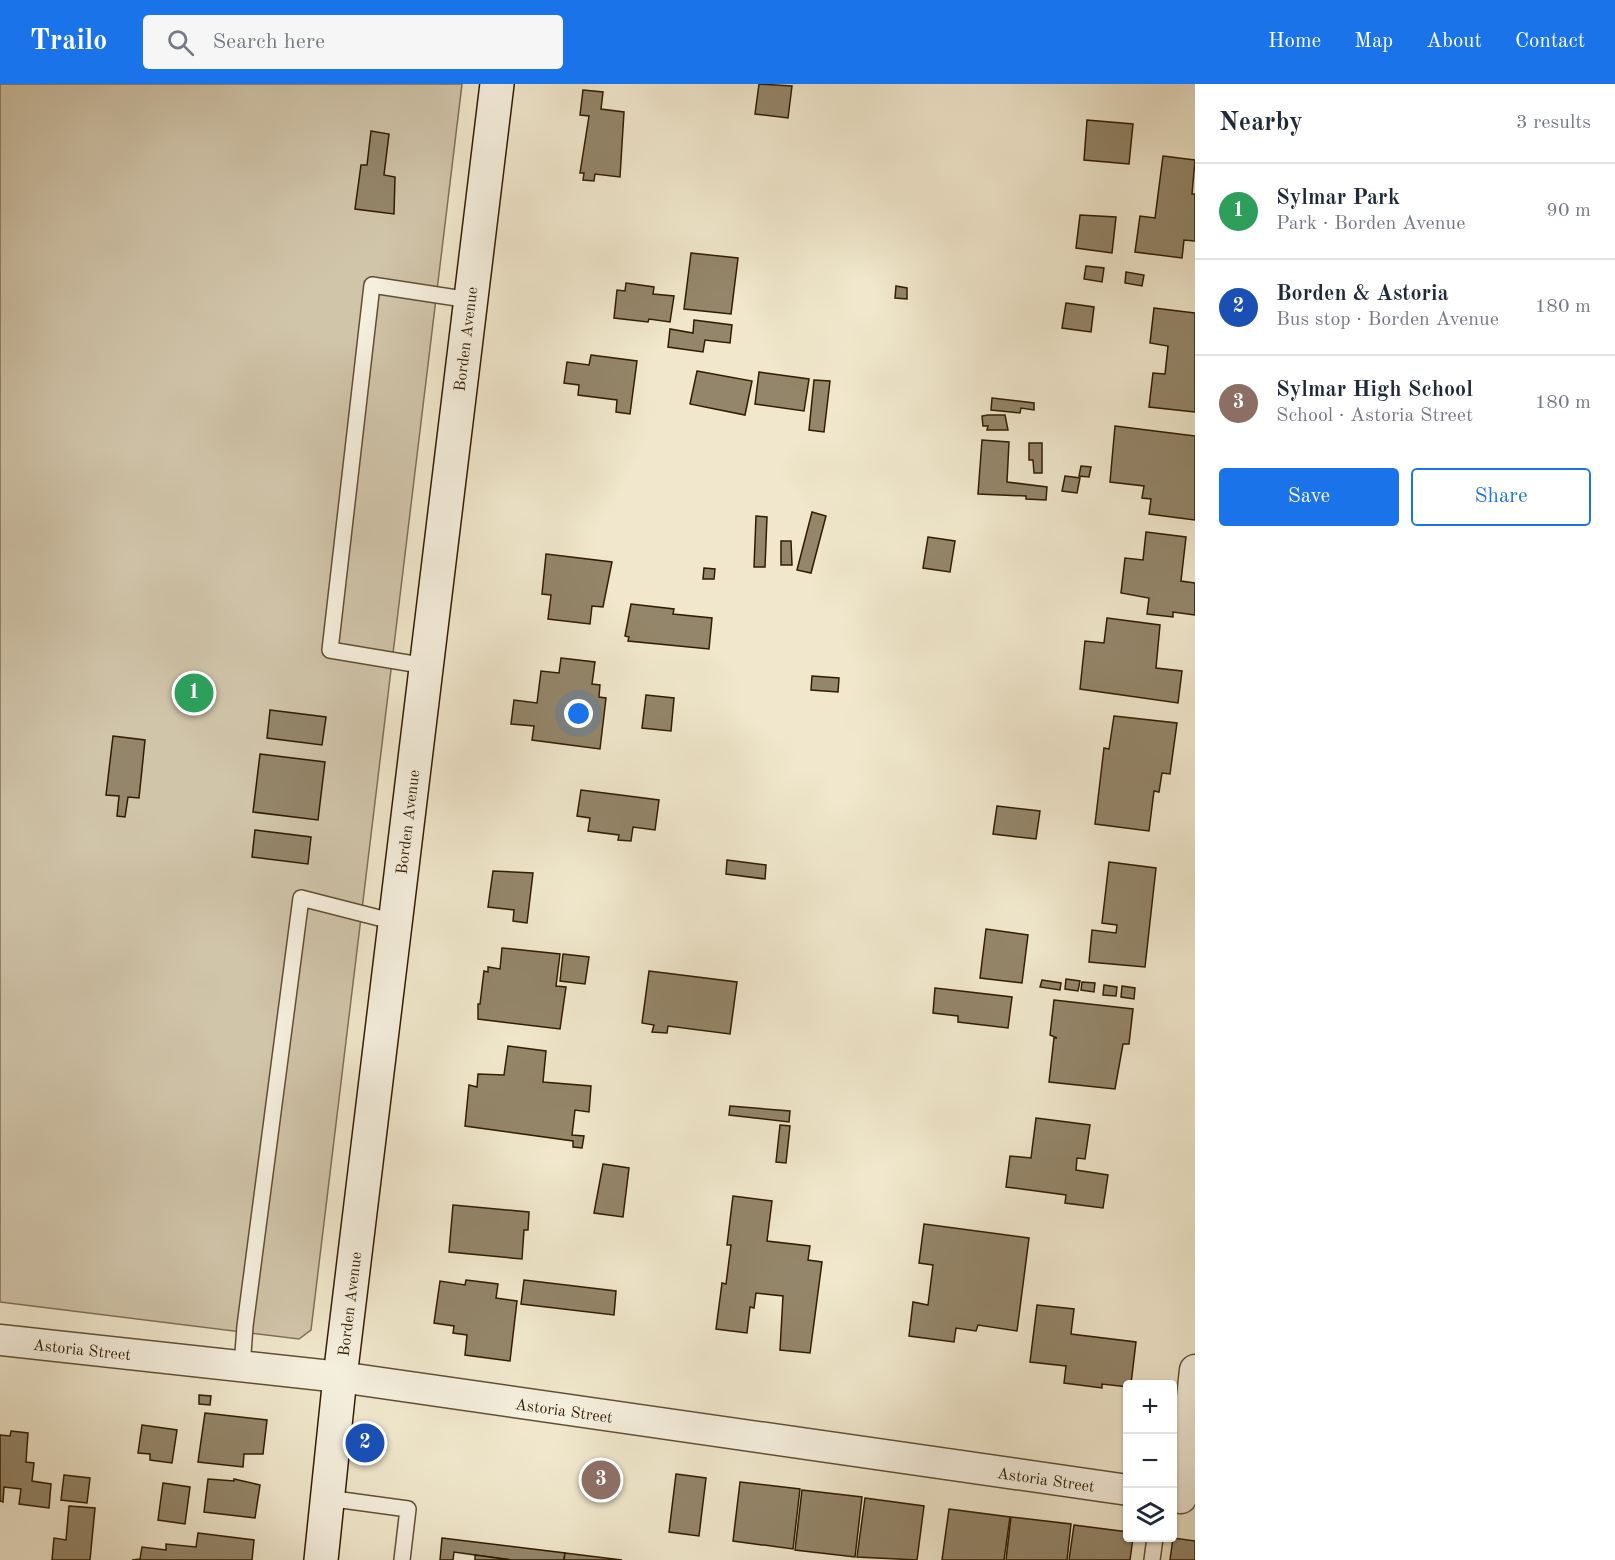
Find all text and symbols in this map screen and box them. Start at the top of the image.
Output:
search box [143,15,563,69]
icon: search [164,26,197,59]
text: Trailo [30,28,107,56]
text: Search here [212,31,325,53]
text: Home [1268,31,1321,52]
text: Map [1354,31,1393,52]
text: About [1426,31,1482,52]
text: Contact [1515,31,1585,52]
text: Nearby [1219,110,1303,136]
text: 3 results [1516,113,1591,133]
text: Sylmar Park [1276,187,1400,209]
text: 1 [1233,201,1244,221]
text: 90 m [1546,201,1591,221]
text: Park · Borden Avenue [1276,214,1465,234]
text: Borden & Astoria [1276,283,1449,305]
street label: Borden Avenue [453,286,481,392]
text: 2 [1233,297,1244,317]
text: 180 m [1535,297,1591,317]
text: Bus stop · Borden Avenue [1276,310,1499,330]
text: Sylmar High School [1276,379,1473,401]
text: 3 [1233,393,1244,413]
text: 180 m [1535,393,1591,413]
text: School · Astoria Street [1276,406,1473,426]
button: Save [1219,468,1399,526]
button: Share [1411,468,1591,526]
pin: 1 [174,670,214,716]
your location [564,699,593,728]
street label: Borden Avenue [395,769,423,875]
street label: Borden Avenue [337,1251,365,1357]
street label: Astoria Street [32,1338,132,1364]
map controls [1123,1380,1177,1542]
button: + [1123,1380,1177,1434]
street label: Astoria Street [514,1397,614,1427]
pin: 2 [346,1420,385,1466]
button: − [1123,1434,1177,1488]
pin: 3 [582,1458,620,1502]
street label: Astoria Street [996,1466,1096,1496]
button: layers [1123,1488,1177,1542]

